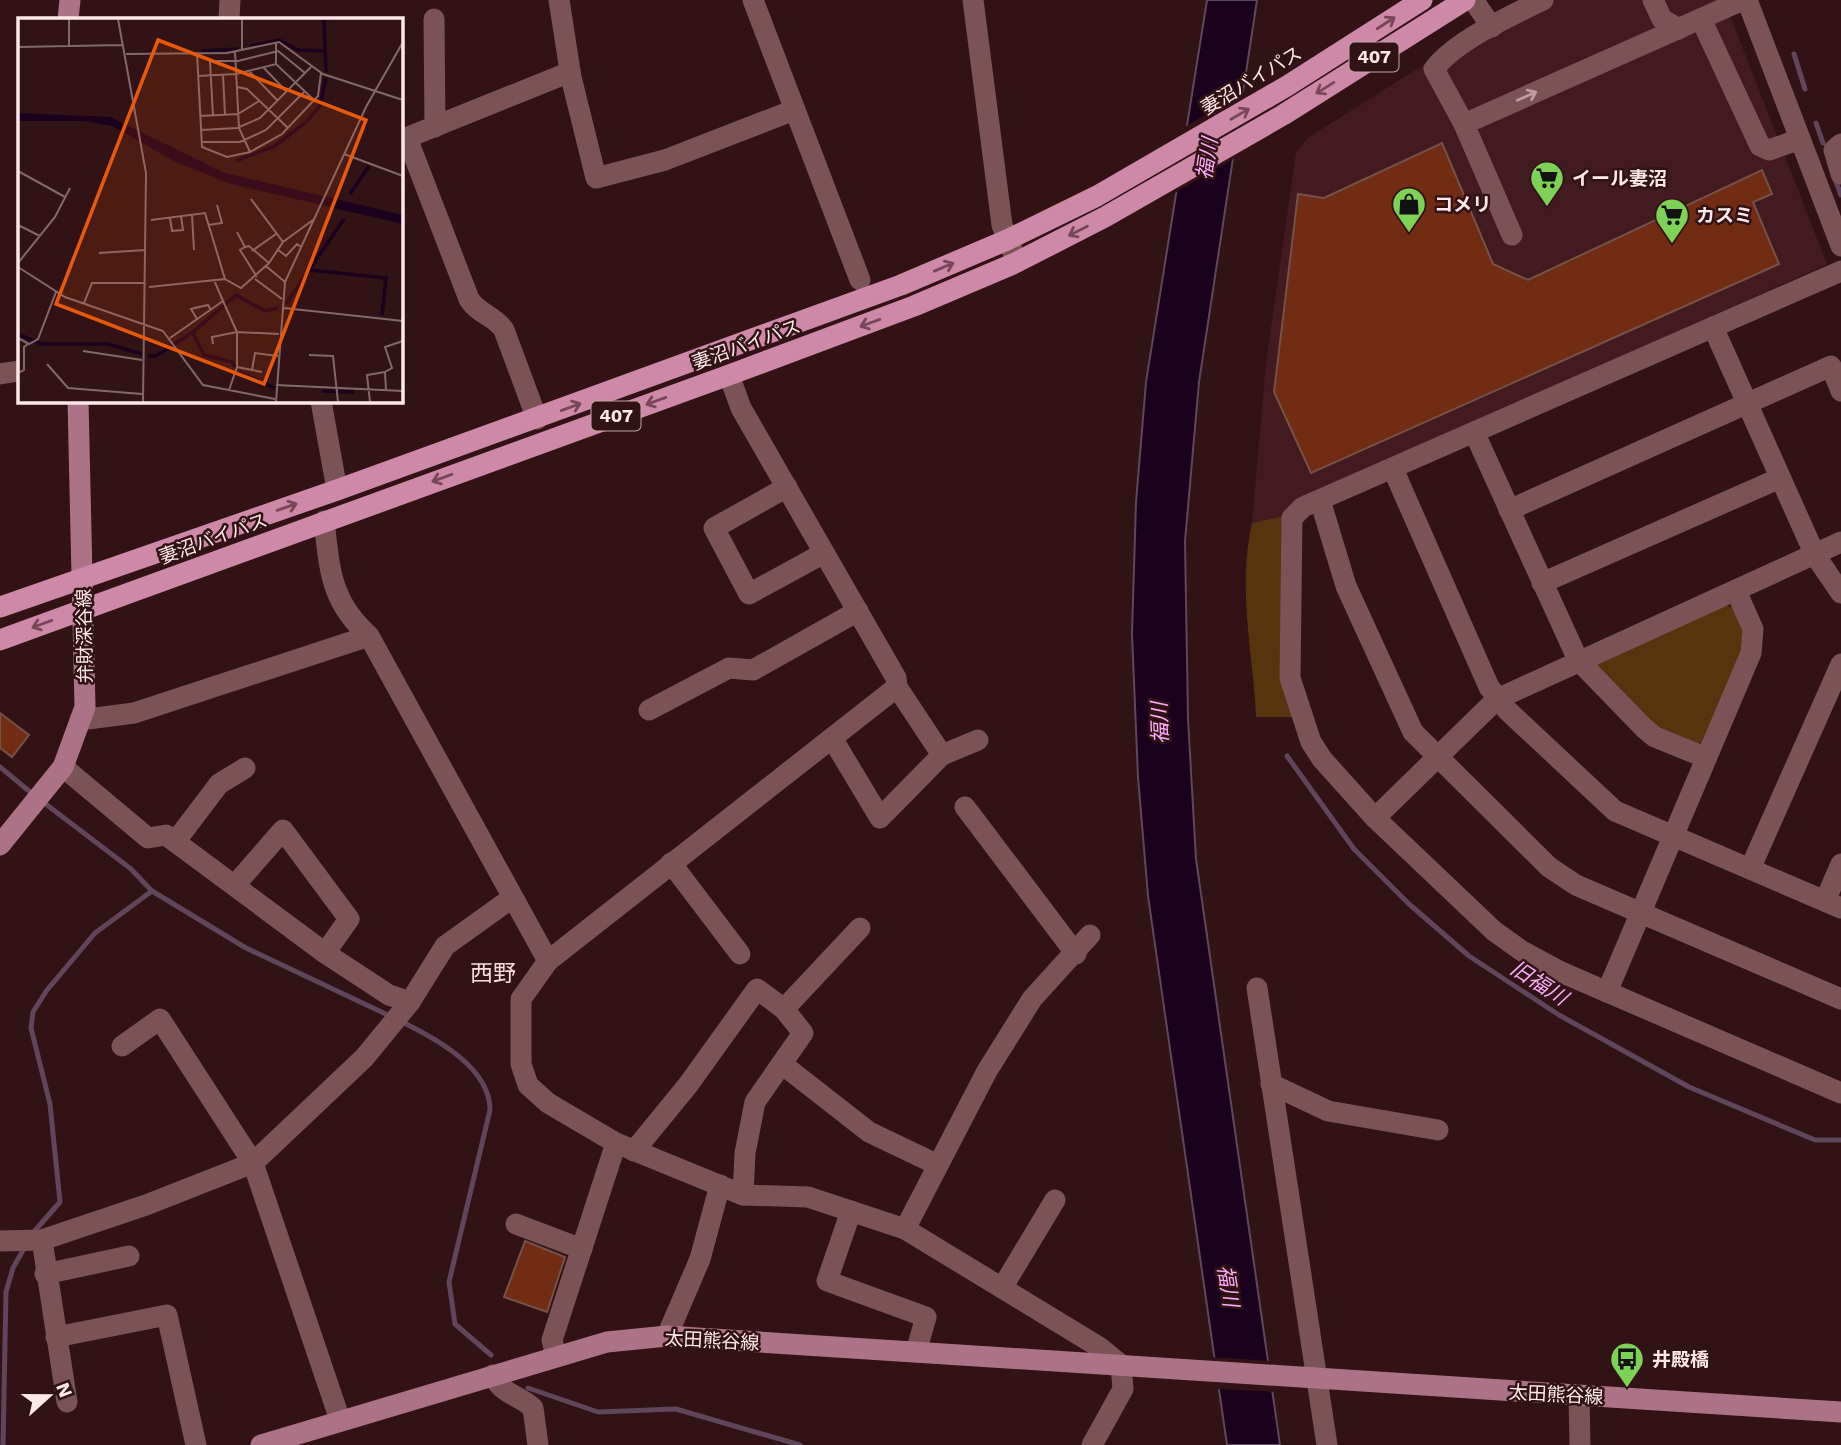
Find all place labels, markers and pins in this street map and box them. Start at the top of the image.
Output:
supermarket icon: イール妻沼 [1528,159,1566,208]
place label: イール妻沼 [1572,167,1667,190]
shop icon: コメリ [1390,185,1428,234]
place label: コメリ [1434,193,1491,216]
supermarket icon: カスミ [1653,196,1691,245]
place label: カスミ [1696,204,1753,227]
bus stop icon: 井殿橋 [1608,1340,1646,1389]
place label: 井殿橋 [1652,1348,1709,1371]

